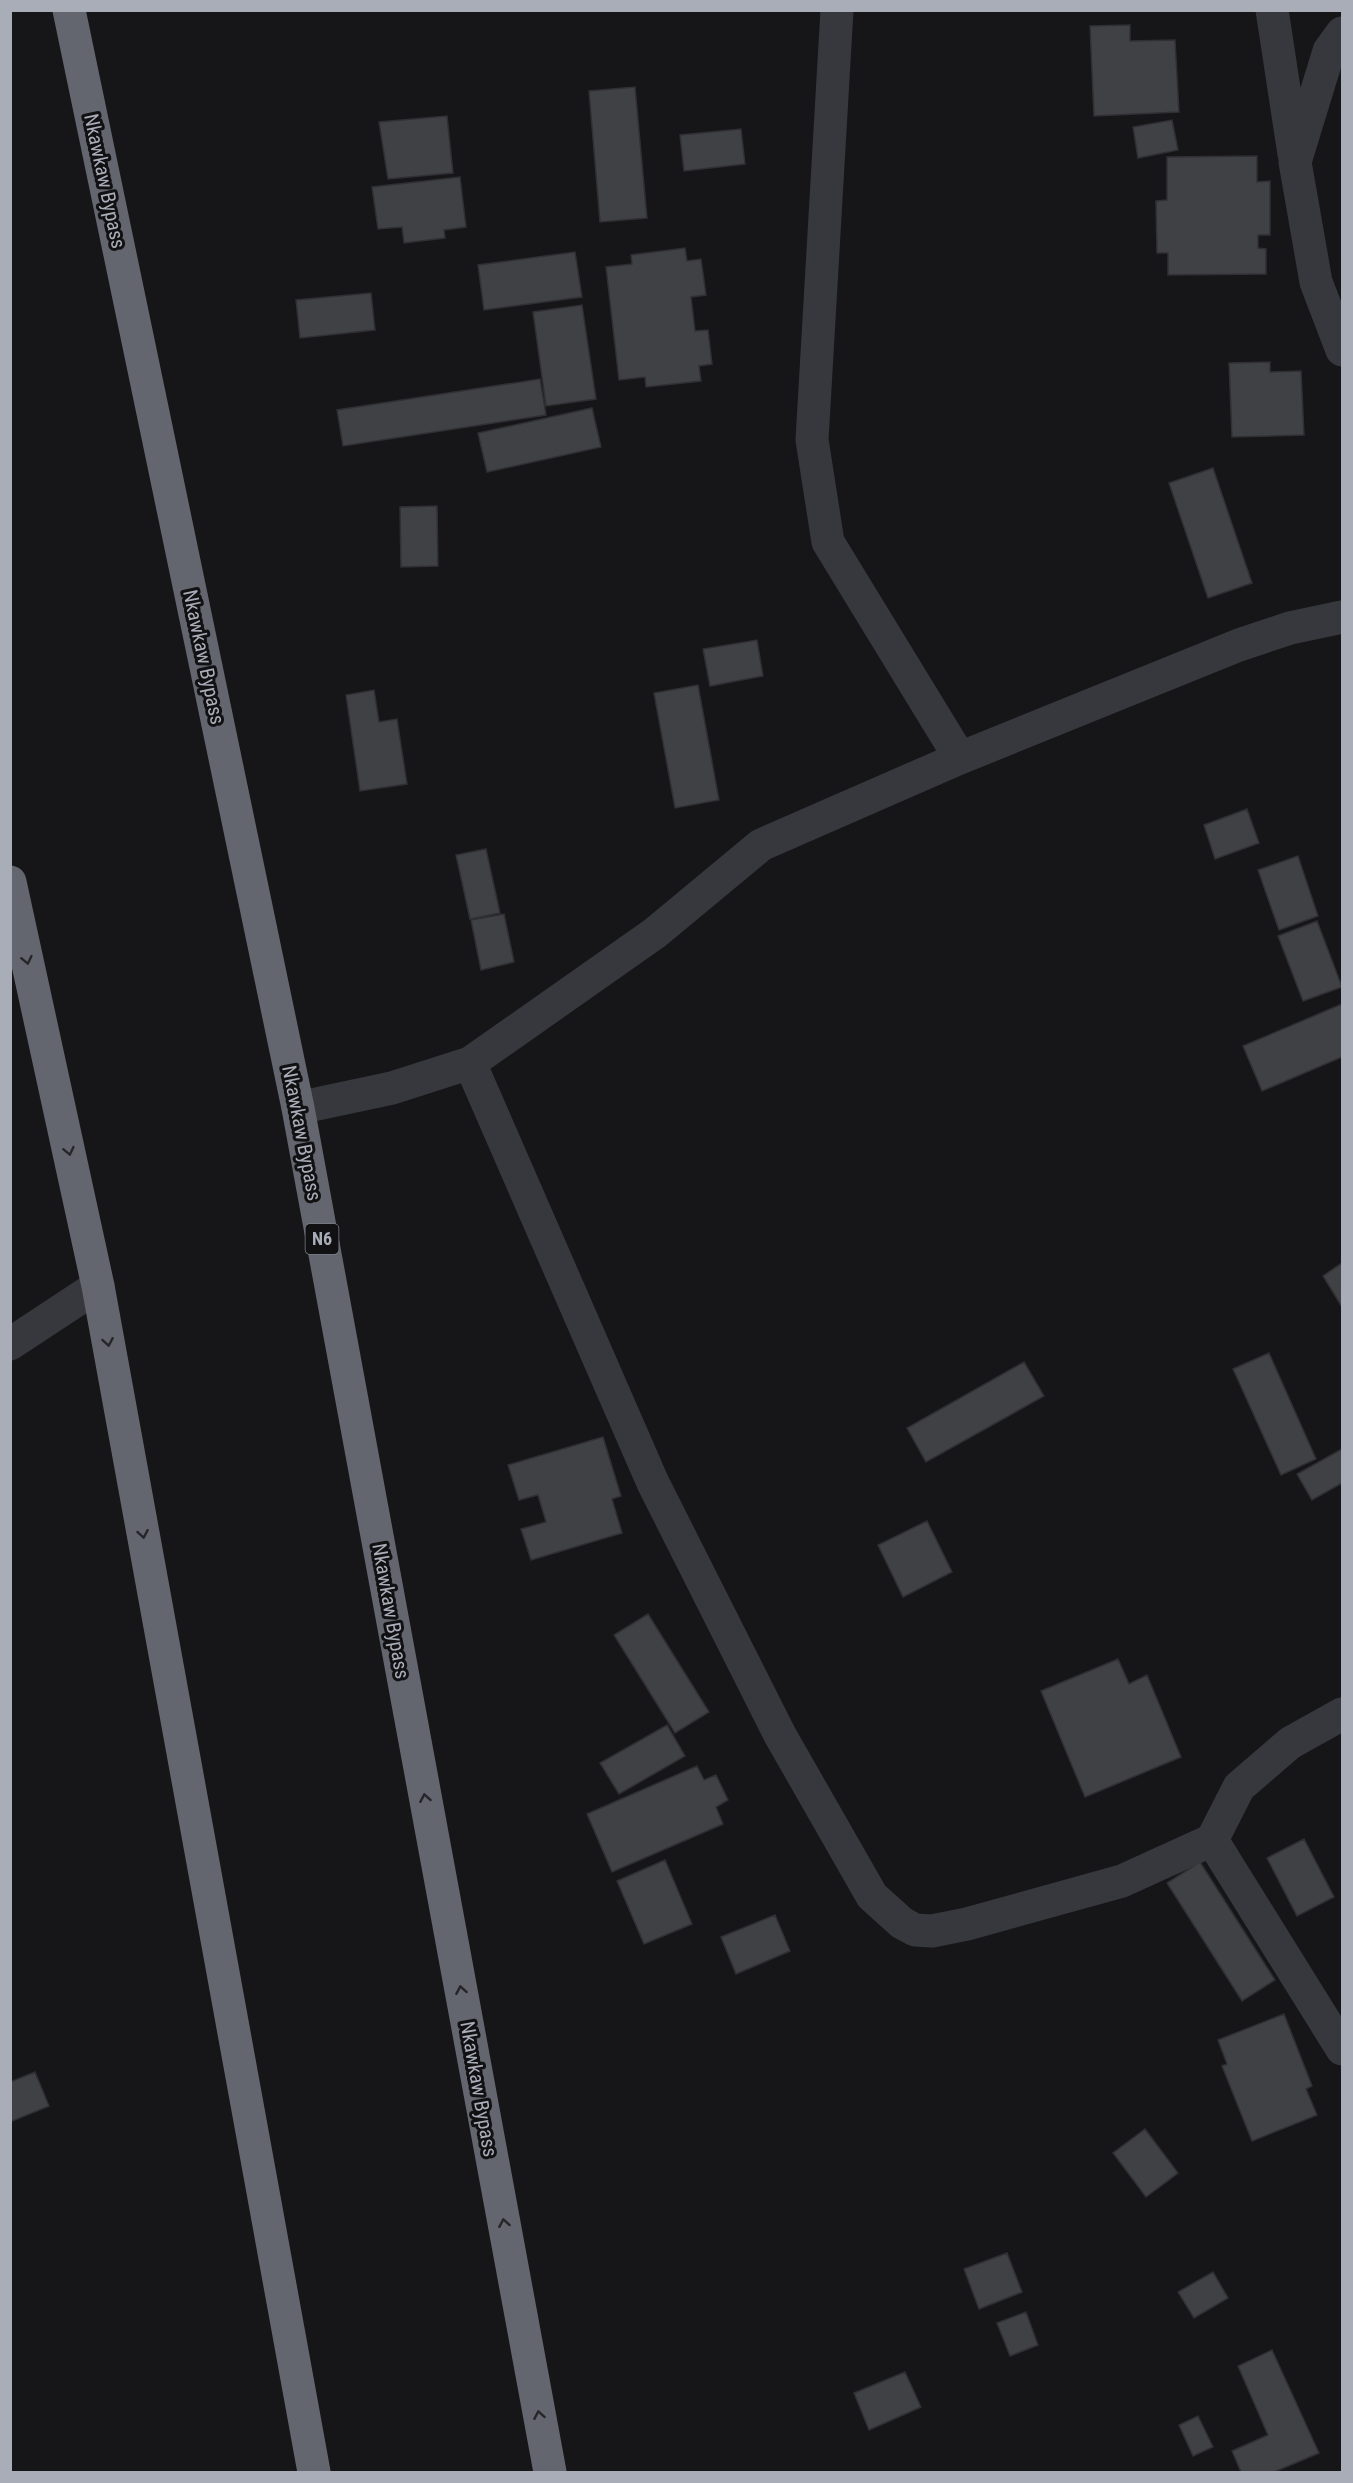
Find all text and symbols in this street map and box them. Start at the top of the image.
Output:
street label: Nkawkaw Bypass [79,111,131,251]
street label: Nkawkaw Bypass [178,587,230,727]
one-way arrow [20,955,33,965]
street label: Nkawkaw Bypass [277,1063,327,1203]
one-way arrow [62,1145,75,1155]
road number: N6 [306,1224,338,1254]
one-way arrow [101,1336,114,1346]
one-way arrow [136,1528,149,1538]
street label: Nkawkaw Bypass [367,1541,415,1681]
one-way arrow [419,1794,432,1804]
one-way arrow [455,1985,468,1995]
street label: Nkawkaw Bypass [455,2019,503,2159]
one-way arrow [498,2219,511,2229]
one-way arrow [533,2410,546,2420]

